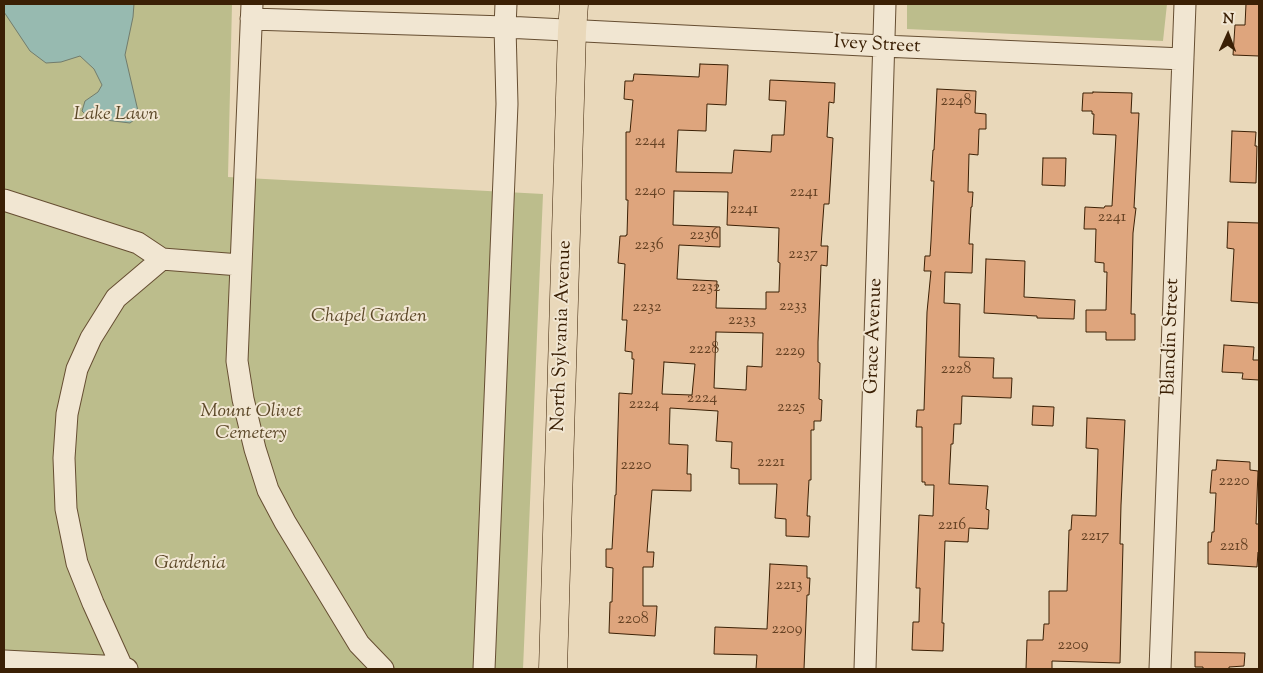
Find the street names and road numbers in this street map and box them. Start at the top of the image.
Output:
street label: Ivey Street [833,32,921,60]
street label: North Sylvania Avenue [548,240,578,432]
street label: Grace Avenue [862,278,888,394]
street label: Blandin Street [1159,278,1185,396]

